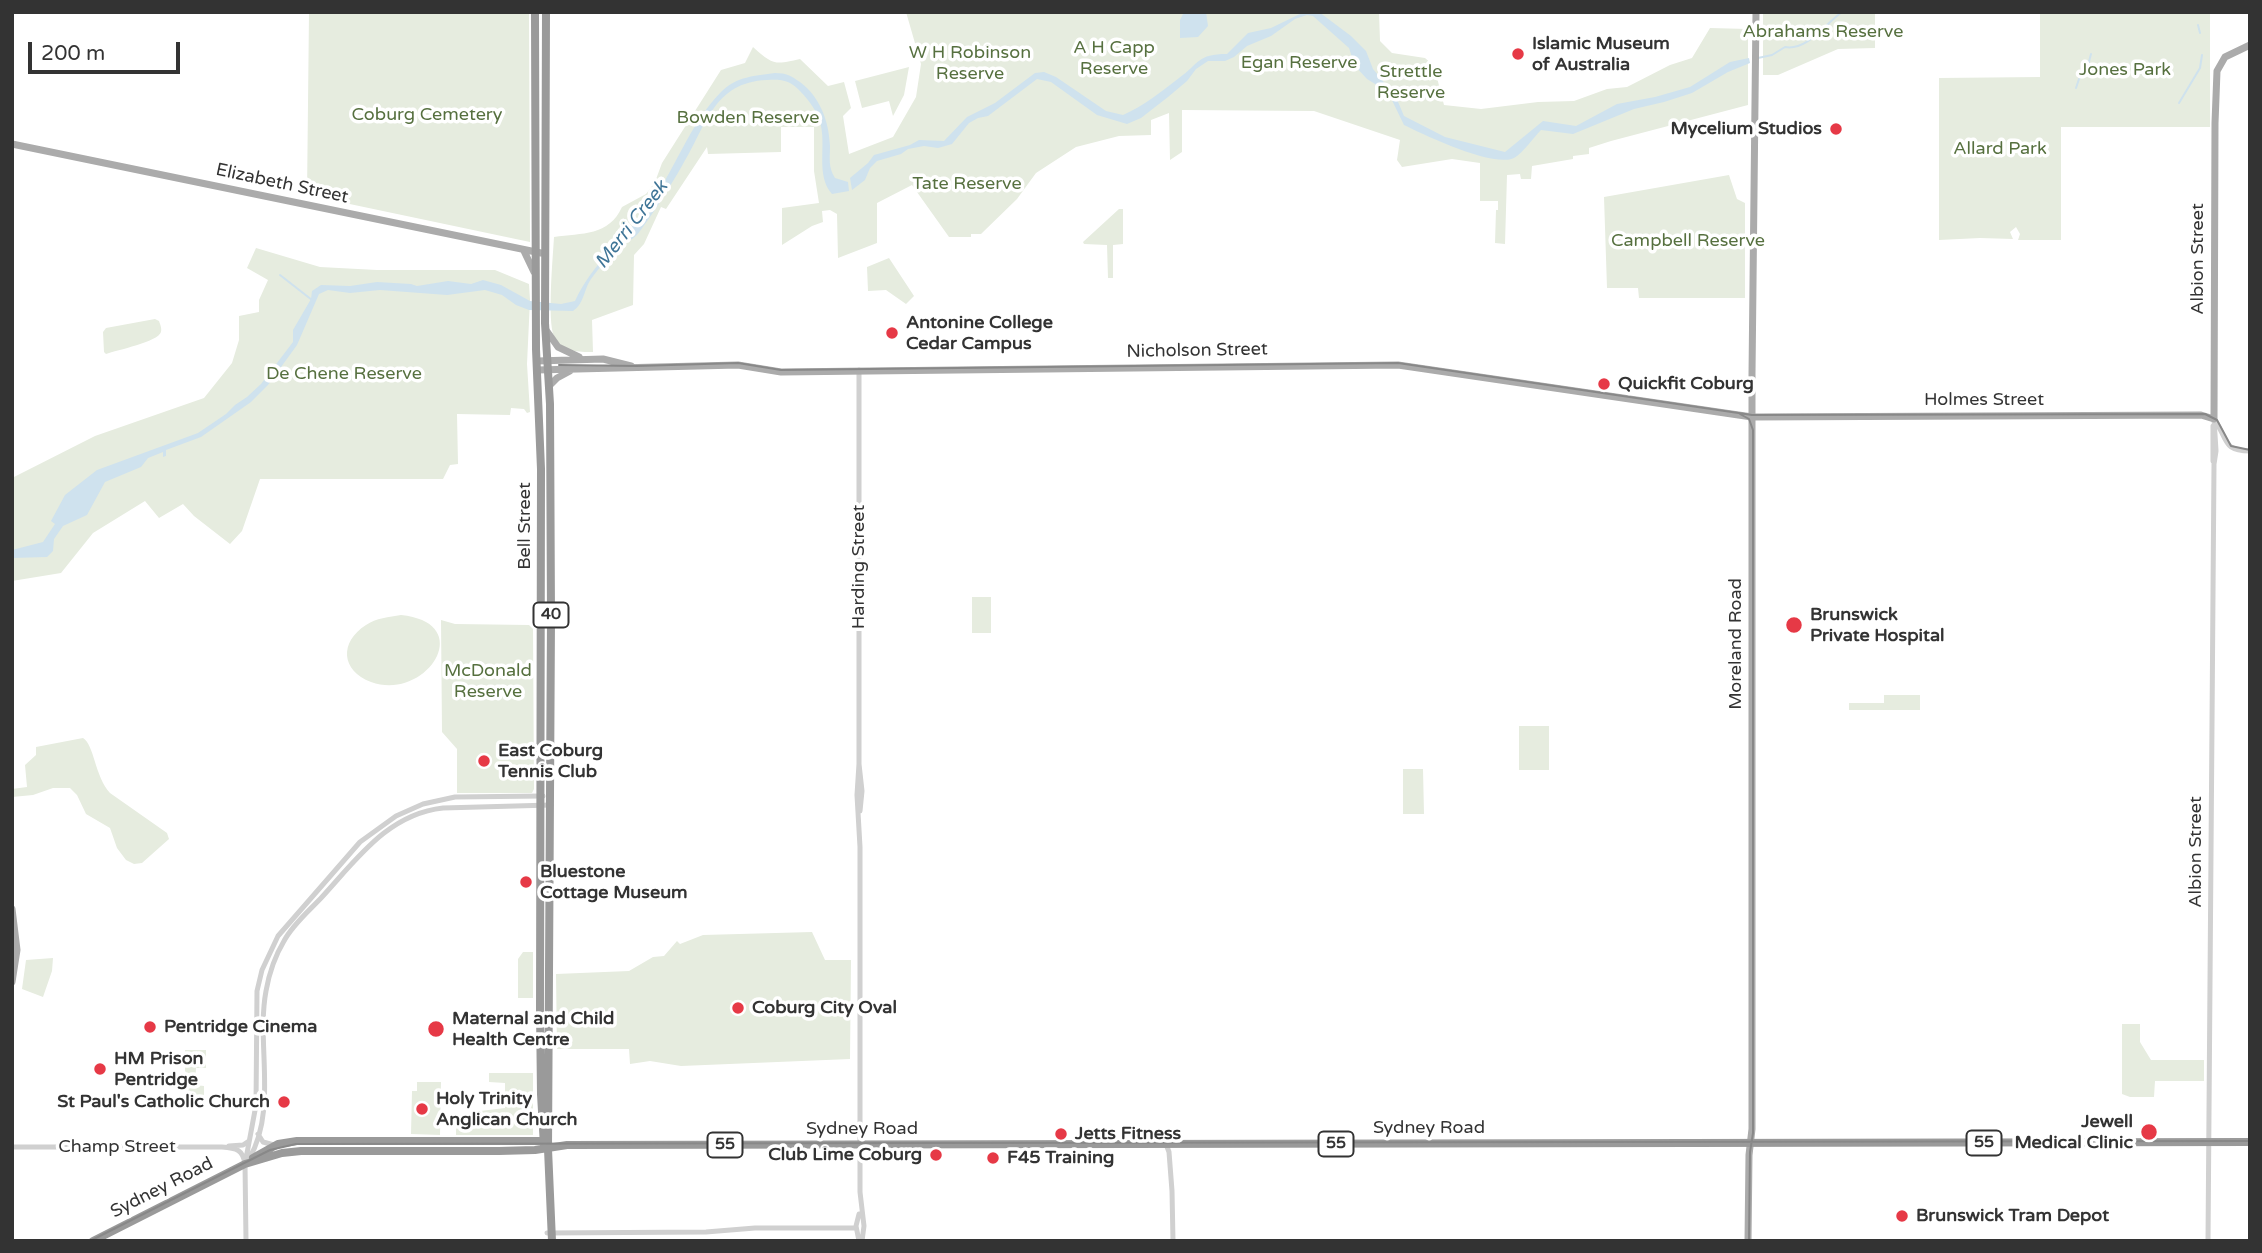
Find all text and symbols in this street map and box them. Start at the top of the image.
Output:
park label: Abrahams Reserve [1743,21,1903,43]
scale bar [32,28,184,72]
place label: Islamic Museum of Australia [1532,33,1670,76]
park label: A H Capp Reserve [1073,37,1155,80]
text: 200 m [41,41,105,66]
park label: W H Robinson Reserve [909,42,1031,84]
marker: Islamic Museum of Australia [1510,46,1526,62]
park label: Egan Reserve [1241,52,1357,74]
park label: Jones Park [2079,59,2171,81]
park label: Strettle Reserve [1377,61,1445,104]
park label: Coburg Cemetery [352,104,502,126]
park label: Bowden Reserve [677,107,819,129]
place label: Mycelium Studios [1670,118,1822,140]
marker: Mycelium Studios [1828,121,1844,137]
park label: Allard Park [1953,138,2047,160]
street label: Elizabeth Street [214,159,350,209]
park label: Tate Reserve [912,173,1022,195]
water label: Merri Creek [591,177,673,273]
street label: Albion Street [2187,203,2209,315]
park label: Campbell Reserve [1611,230,1765,252]
place label: Antonine College Cedar Campus [906,312,1053,354]
marker: Antonine College Cedar Campus [884,325,900,341]
street label: Nicholson Street [1126,339,1268,363]
park label: De Chene Reserve [266,363,422,385]
place label: Quickfit Coburg [1618,373,1754,395]
marker: Quickfit Coburg [1596,376,1612,392]
street label: Holmes Street [1924,389,2044,411]
street label: Bell Street [514,482,536,570]
street label: Harding Street [848,505,870,629]
street label: Moreland Road [1725,578,1747,710]
road number: 40 [534,602,568,628]
place label: Brunswick Private Hospital [1810,604,1945,646]
marker: Brunswick Private Hospital [1784,615,1804,635]
park label: McDonald Reserve [444,660,532,702]
place label: East Coburg Tennis Club [498,740,603,782]
marker: East Coburg Tennis Club [476,753,492,769]
street label: Albion Street [2185,796,2207,908]
place label: Bluestone Cottage Museum [540,861,688,903]
marker: Bluestone Cottage Museum [518,874,534,890]
place label: Coburg City Oval [752,997,897,1019]
marker: Coburg City Oval [730,1000,746,1016]
place label: Maternal and Child Health Centre [452,1008,614,1050]
place label: Pentridge Cinema [164,1016,317,1038]
marker: Pentridge Cinema [142,1019,158,1035]
marker: Maternal and Child Health Centre [426,1019,446,1039]
place label: HM Prison Pentridge [114,1048,204,1090]
marker: HM Prison Pentridge [92,1061,108,1077]
place label: Holy Trinity Anglican Church [436,1088,577,1130]
place label: St Paul's Catholic Church [57,1091,270,1113]
marker: St Paul's Catholic Church [276,1094,292,1110]
marker: Holy Trinity Anglican Church [414,1101,430,1117]
place label: Jewell Medical Clinic [2014,1111,2133,1154]
street label: Sydney Road [1373,1117,1485,1139]
street label: Sydney Road [806,1118,918,1140]
marker: Jewell Medical Clinic [2139,1122,2159,1142]
place label: Jetts Fitness [1075,1123,1181,1145]
marker: Jetts Fitness [1053,1126,1069,1142]
road number: 55 [1966,1130,2002,1156]
road number: 55 [1318,1132,1354,1156]
road number: 55 [708,1133,742,1158]
street label: Champ Street [58,1136,176,1158]
place label: Club Lime Coburg [768,1144,922,1166]
marker: Club Lime Coburg [928,1147,944,1163]
place label: F45 Training [1007,1147,1114,1169]
marker: F45 Training [985,1150,1001,1166]
street label: Sydney Road [107,1153,217,1223]
place label: Brunswick Tram Depot [1916,1205,2109,1227]
marker: Brunswick Tram Depot [1894,1208,1910,1224]

